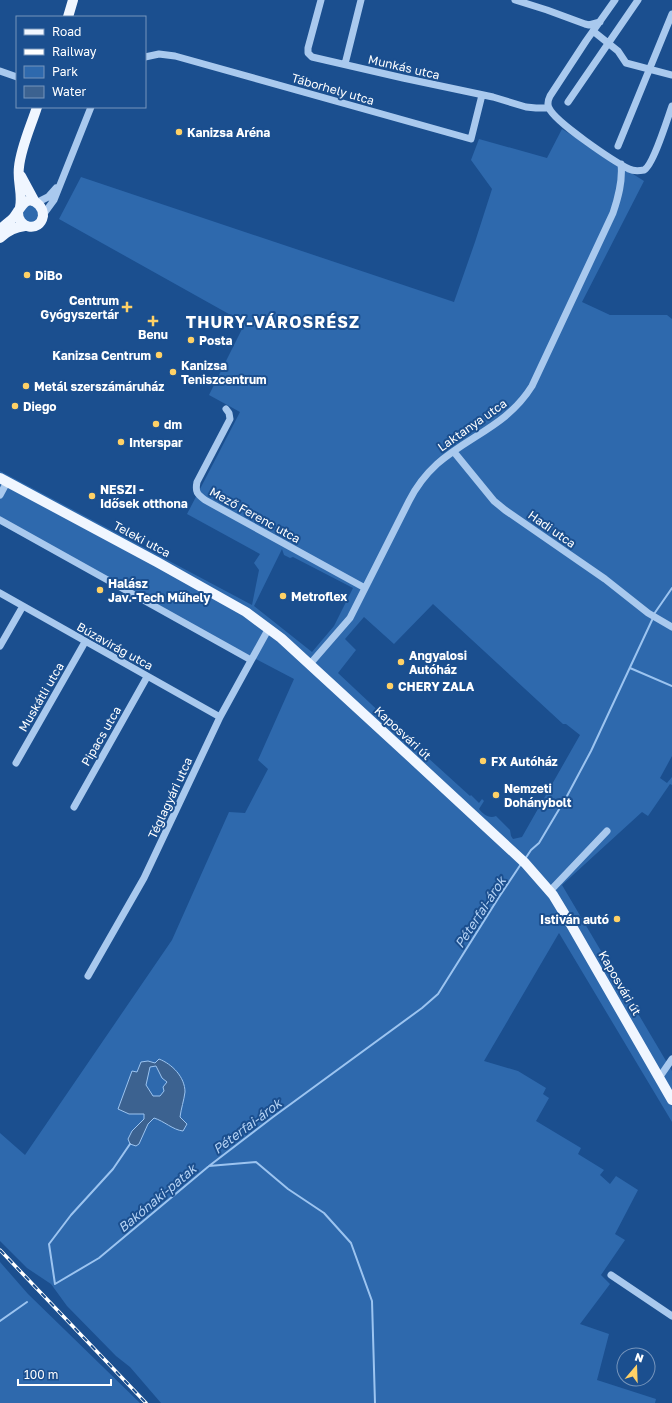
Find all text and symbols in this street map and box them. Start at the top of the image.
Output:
legend [16,16,146,108]
text: Road [52,24,81,39]
text: Railway [52,44,97,59]
street label: Munkás utca [367,51,441,83]
text: Park [52,64,78,79]
street label: Táborhely utca [290,70,376,108]
text: Water [52,84,86,99]
place label: Kanizsa Aréna [187,125,270,140]
marker: Kanizsa Aréna [174,127,184,137]
place label: DiBo [35,268,63,283]
marker: DiBo [22,270,32,280]
place label: Centrum Gyógyszertár [40,293,119,322]
marker: Centrum Gyógyszertár [122,302,132,312]
district label: THURY-VÁROSRÉSZ [186,312,360,332]
marker: Benu [148,316,158,326]
place label: Benu [138,327,168,342]
place label: Posta [199,333,233,348]
marker: Posta [186,335,196,345]
place label: Kanizsa Centrum [52,348,151,363]
marker: Kanizsa Centrum [154,350,164,360]
place label: Kanizsa Teniszcentrum [181,358,267,387]
marker: Kanizsa Teniszcentrum [168,367,178,377]
place label: Metál szerszámáruház [34,379,164,394]
marker: Metál szerszámáruház [21,381,31,391]
street label: Laktanya utca [435,396,509,454]
place label: Diego [23,399,57,414]
marker: Diego [10,401,20,411]
place label: dm [164,417,182,432]
marker: dm [151,419,161,429]
place label: Interspar [129,435,183,450]
marker: Interspar [116,437,126,447]
place label: NESZI - Idősek otthona [100,482,188,511]
street label: Mező Ferenc utca [207,484,303,546]
marker: NESZI - Idősek otthona [87,491,97,501]
street label: Hadi utca [525,507,579,551]
street label: Teleki utca [111,518,173,560]
place label: Halász Jav.-Tech Műhely [108,576,211,605]
marker: Halász Jav.-Tech Műhely [95,585,105,595]
place label: Metroflex [291,589,347,604]
marker: Metroflex [278,591,288,601]
street label: Búzavirág utca [74,619,156,673]
place label: Angyalosi Autóház [409,648,467,677]
marker: Angyalosi Autóház [396,657,406,667]
street label: Muskátli utca [15,660,67,734]
place label: CHERY ZALA [398,679,475,694]
marker: CHERY ZALA [385,681,395,691]
street label: Pipacs utca [78,703,124,769]
street label: Kaposvári út [372,703,435,763]
place label: FX Autóház [491,754,558,769]
street label: Téglagyári utca [145,755,195,841]
marker: FX Autóház [478,756,488,766]
place label: Nemzeti Dohánybolt [504,781,572,810]
marker: Nemzeti Dohánybolt [491,790,501,800]
water label: Péterfai-árok [451,872,510,951]
place label: Istiván autó [540,912,609,927]
marker: Istiván autó [612,914,622,924]
street label: Kaposvári út [596,948,645,1018]
water label: Péterfai-árok [210,1094,286,1157]
water label: Bakónaki-patak [115,1160,201,1235]
north arrow [616,1347,656,1387]
text: N [633,1350,645,1365]
scale bar [18,1361,111,1387]
text: 100 m [24,1367,58,1382]

